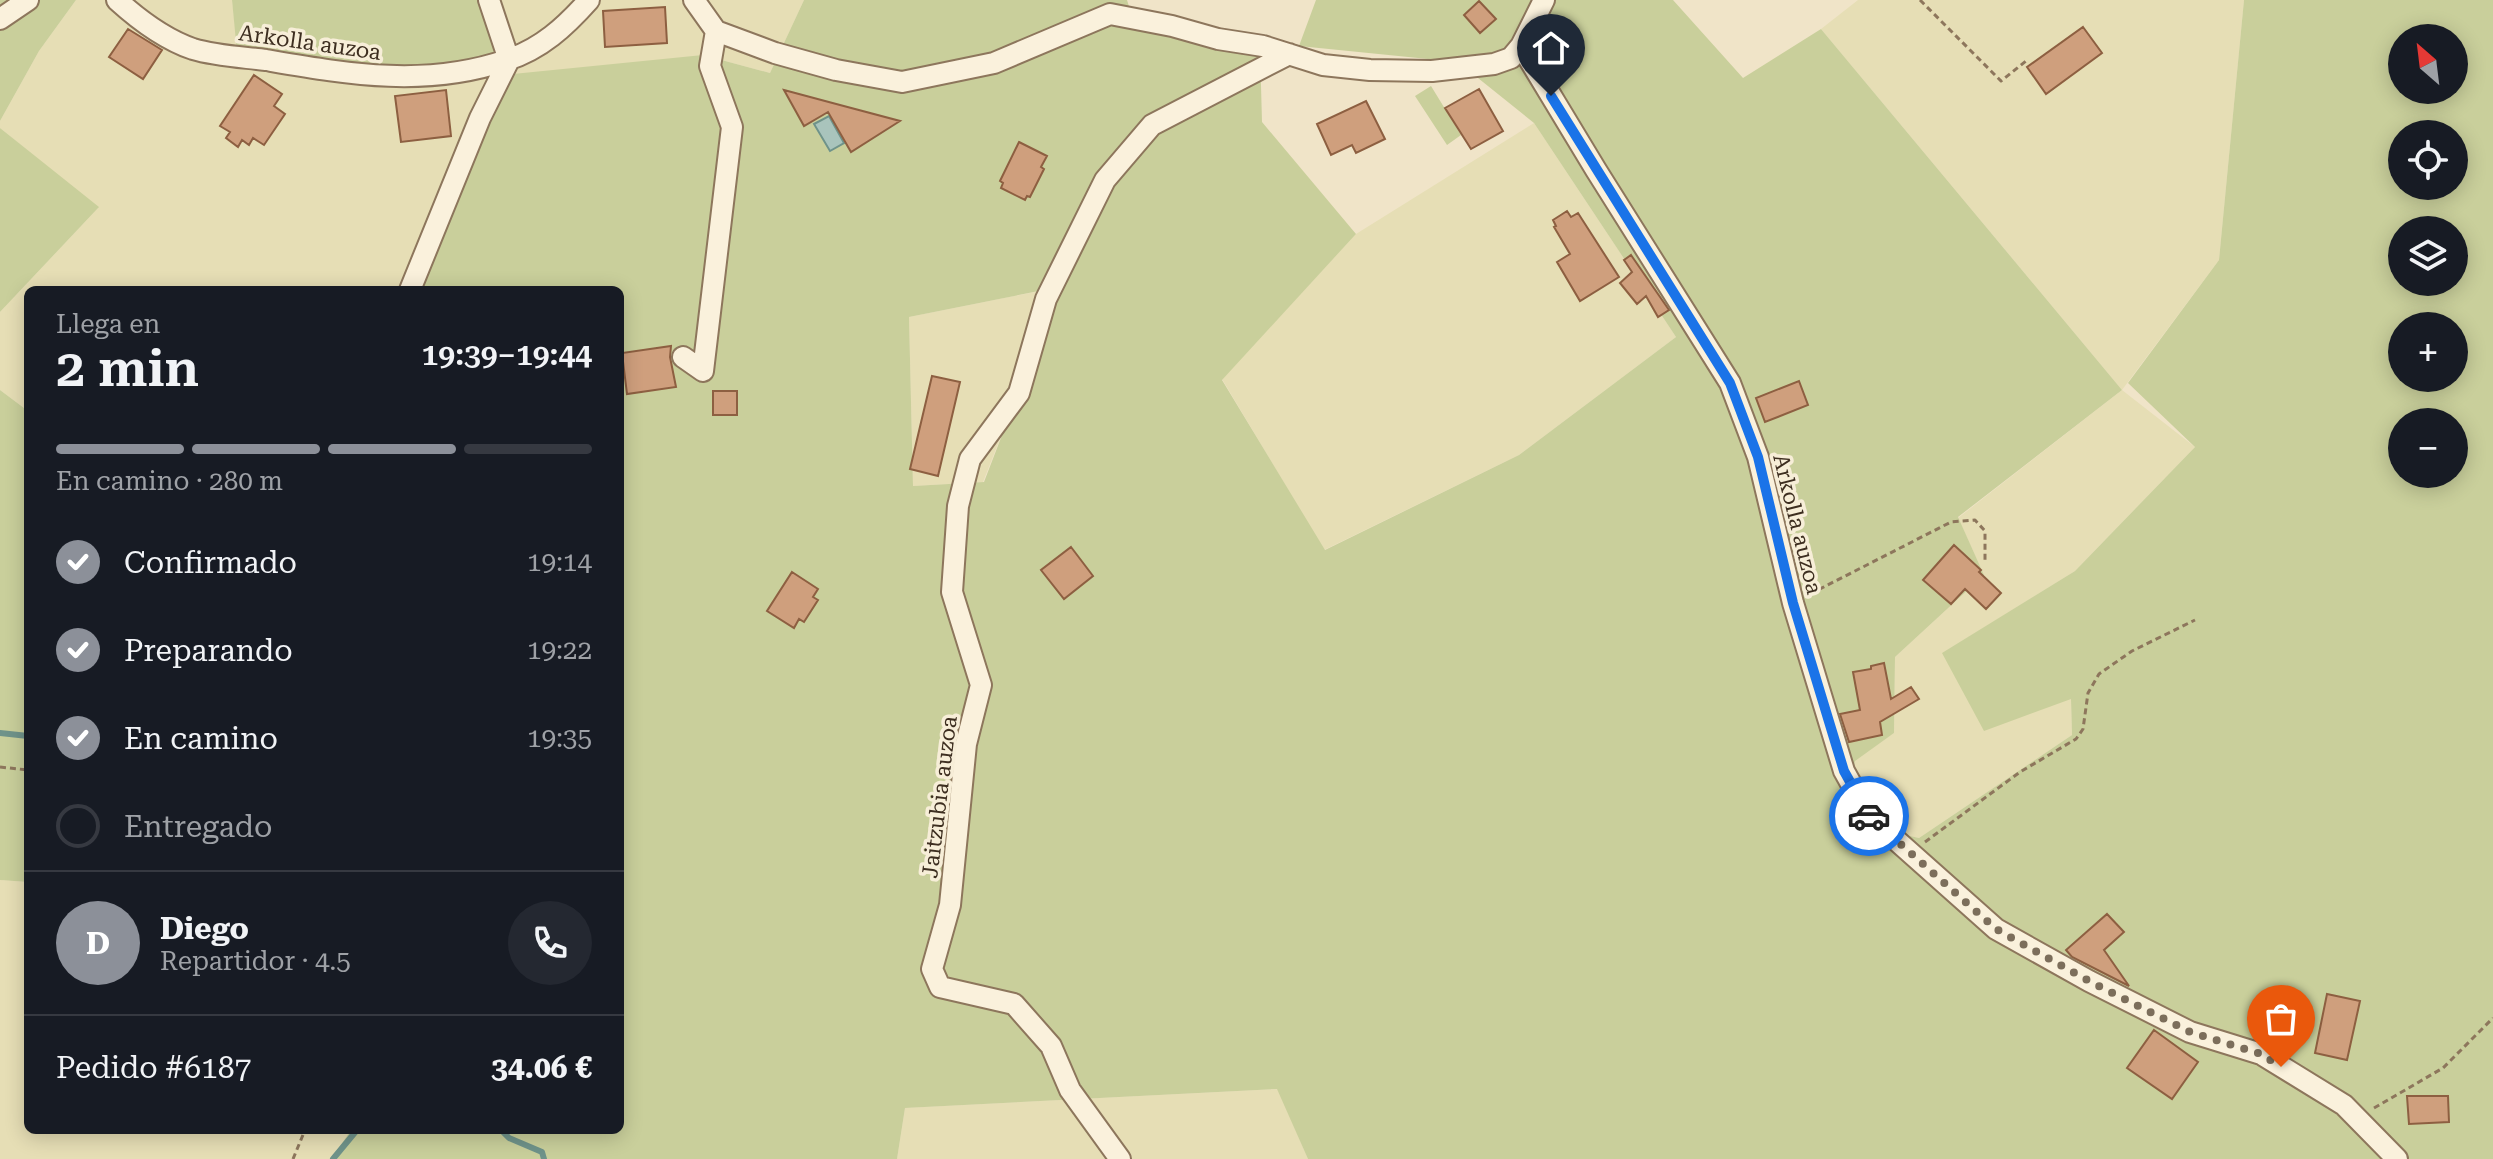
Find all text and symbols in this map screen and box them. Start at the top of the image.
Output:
pin [1517,14.0,1585,96]
street label: Arkolla auzoa [237,20,383,65]
north arrow [2388,24,2468,104]
map controls [2388,24,2468,488]
icon: home [1529,26,1573,70]
button: locate [2388,120,2468,200]
button: layers [2388,216,2468,296]
text: Llega en [56,309,160,339]
button: + [2388,312,2468,392]
text: 19:39–19:44 [422,337,592,372]
text: 2 min [56,338,199,399]
button: − [2388,408,2468,488]
street label: Arkolla auzoa [1768,452,1827,597]
text: En camino · 280 m [56,466,283,496]
icon: check [56,540,100,584]
text: Confirmado [124,545,297,580]
text: 19:14 [527,547,592,577]
icon: check [56,628,100,672]
text: Preparando [124,633,293,668]
text: 19:22 [527,635,592,665]
street label: Jaitzubia auzoa [917,715,962,880]
icon: check [56,716,100,760]
text: En camino [124,721,278,756]
text: 19:35 [527,723,592,753]
courier [1829,776,1909,856]
icon: car [1847,794,1891,838]
text: Entregado [124,809,272,844]
button: phone [508,901,592,985]
text: Diego [160,911,249,946]
text: D [86,926,110,961]
text: Repartidor · 4.5 [160,946,351,976]
pin [2247,985,2315,1067]
icon: bag [2259,997,2303,1041]
text: Pedido #6187 [56,1050,251,1085]
text: 34.06 € [491,1050,592,1085]

